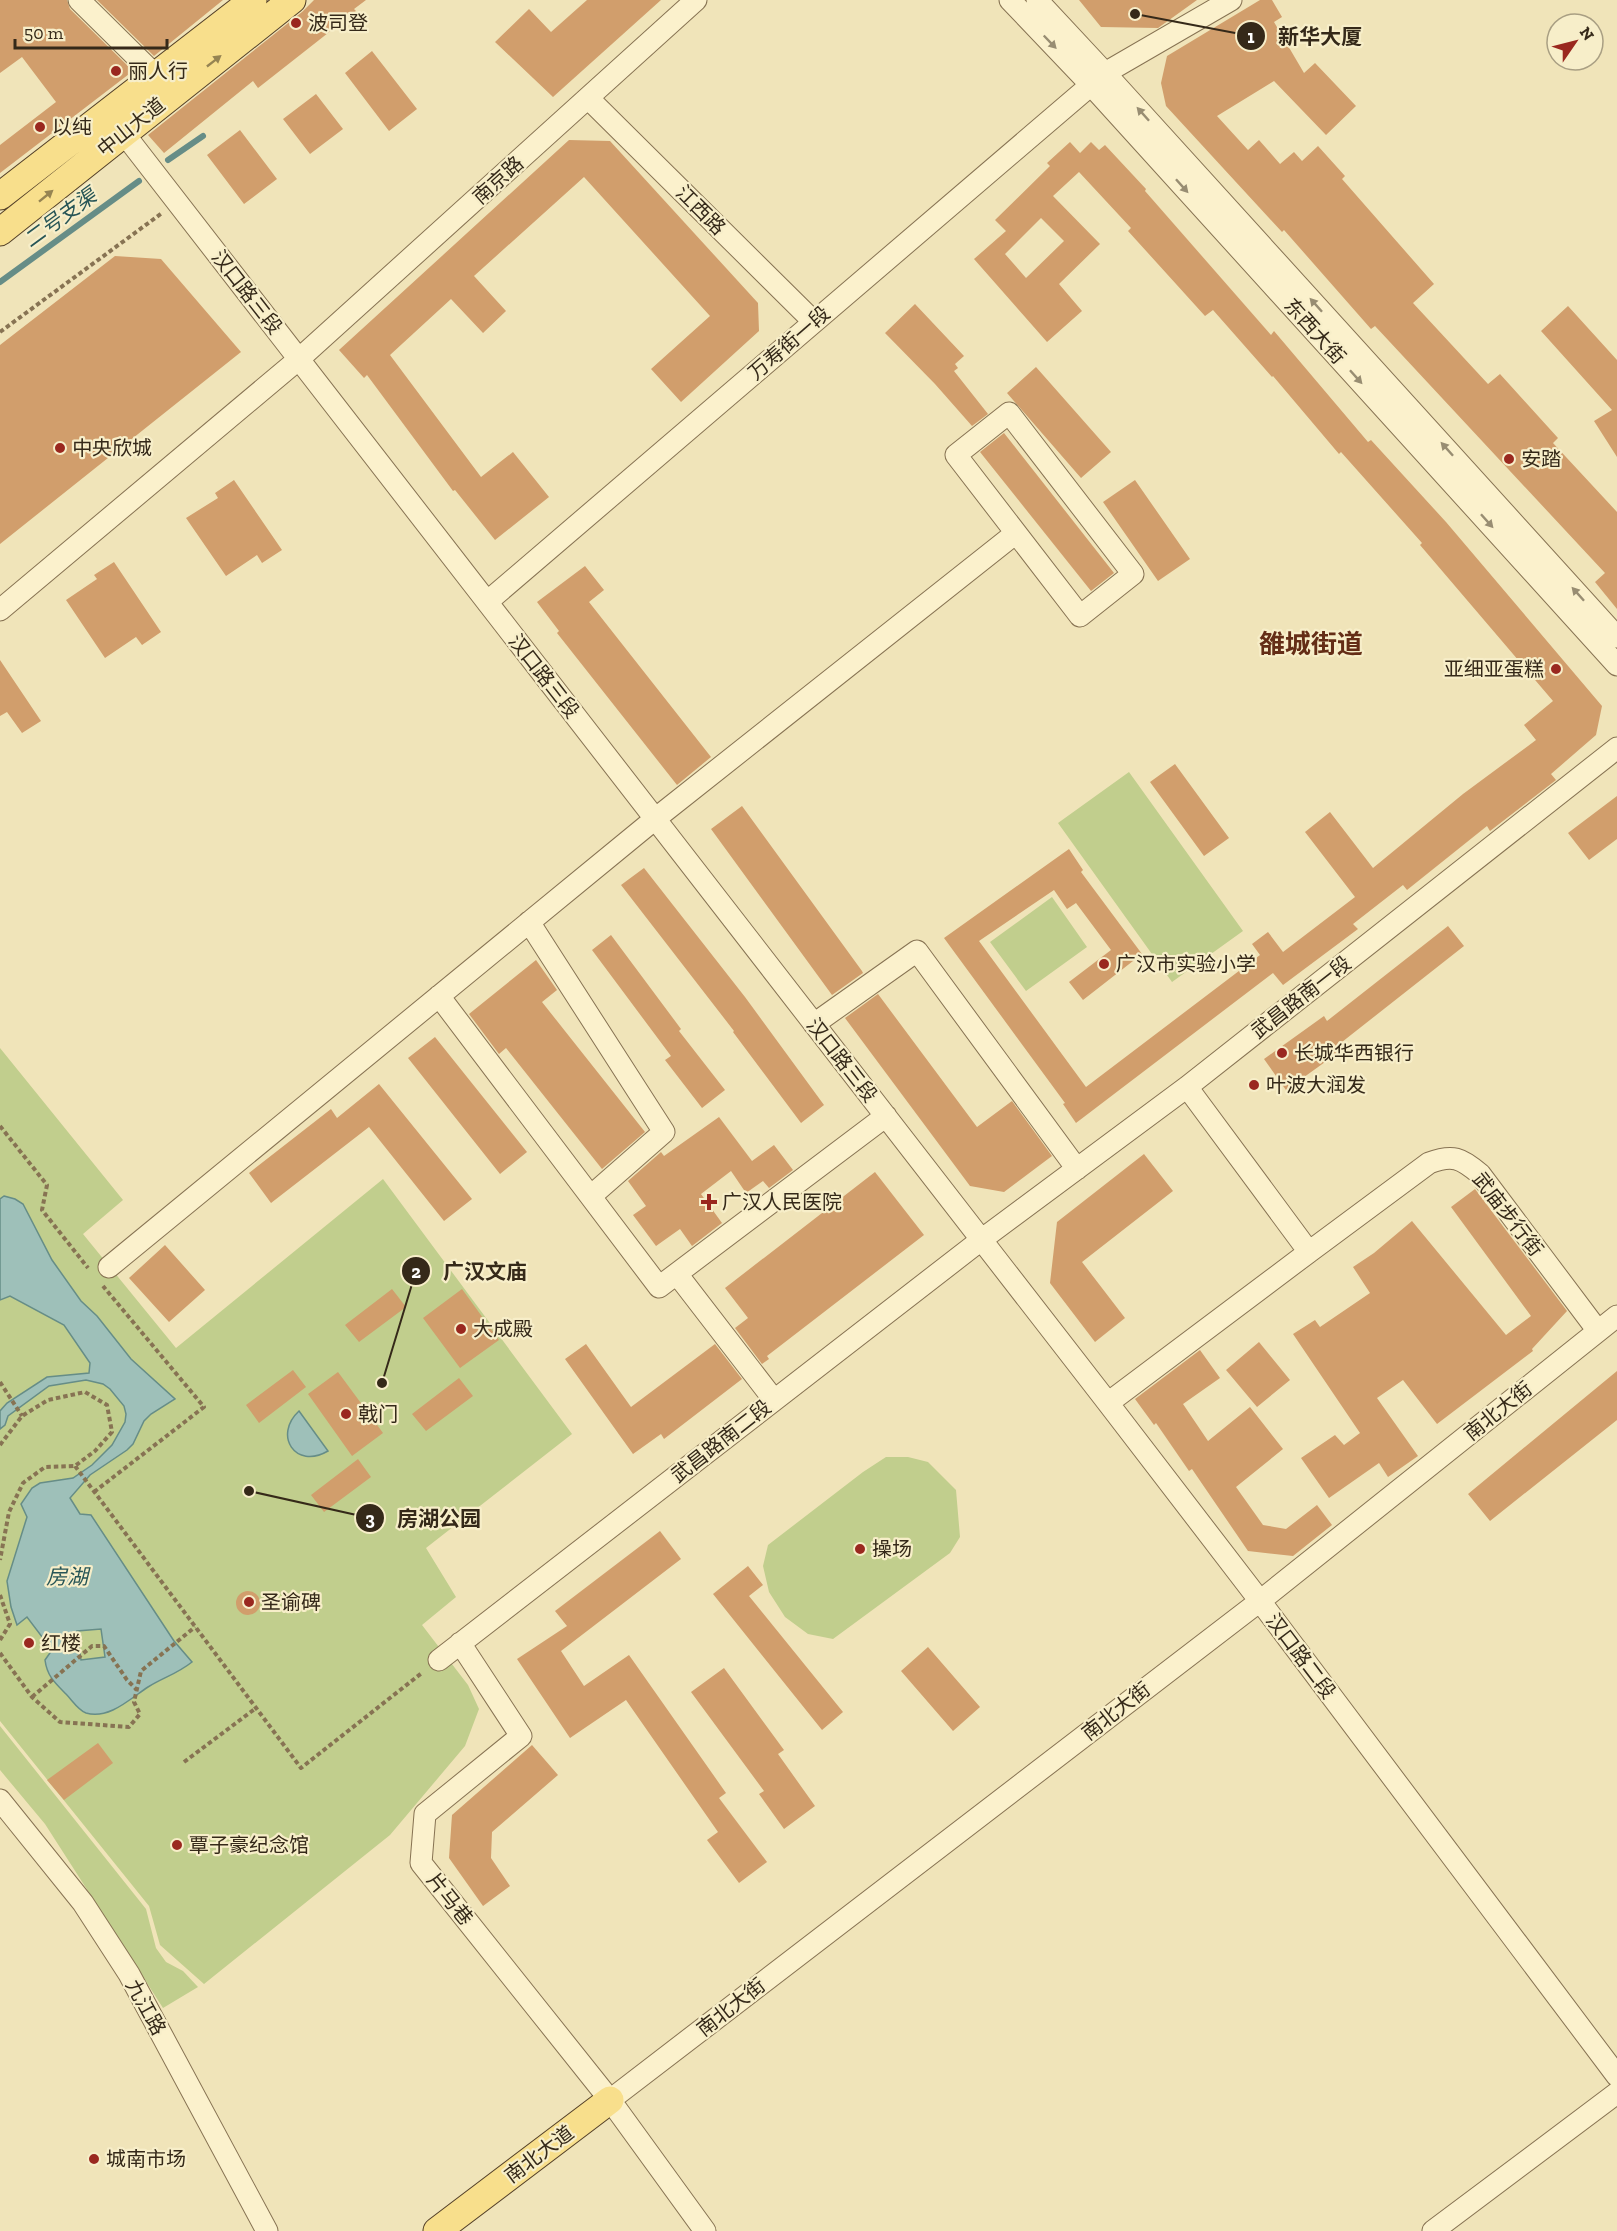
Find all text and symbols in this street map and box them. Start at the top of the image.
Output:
place label: 波司登 [308,11,368,35]
scale bar [15,12,166,50]
north arrow [1545,12,1605,72]
marker: 波司登 [289,16,303,30]
callout: 新华大厦 [1236,17,1374,56]
text: 50 m [24,22,64,44]
text: N [1576,23,1598,44]
text: 新华大厦 [1278,24,1362,49]
text: 1 [1247,26,1255,48]
one-way arrow [1043,35,1057,49]
one-way arrow [207,55,222,67]
place label: 丽人行 [128,59,188,83]
marker: 丽人行 [109,64,123,78]
street label: 中山大道 [92,93,170,161]
one-way arrow [1136,106,1150,121]
place label: 以纯 [52,115,92,139]
marker: 以纯 [33,120,47,134]
street label: 南京路 [468,151,528,209]
one-way arrow [1175,178,1189,192]
street label: 江西路 [671,180,731,240]
water label: 二号支渠 [18,181,103,252]
one-way arrow [38,190,53,202]
street label: 汉口路三段 [207,245,287,339]
street label: 东西大街 [1279,293,1351,369]
one-way arrow [1309,297,1323,312]
street label: 万寿街一段 [743,301,835,385]
one-way arrow [1349,369,1363,384]
place label: 中央欣城 [72,436,152,460]
marker: 中央欣城 [53,441,67,455]
one-way arrow [1441,442,1454,457]
place label: 安踏 [1521,447,1561,471]
marker: 安踏 [1502,452,1516,466]
one-way arrow [1480,513,1493,528]
one-way arrow [1571,586,1585,601]
district label: 雒城街道 [1259,628,1363,660]
street label: 汉口路三段 [504,629,584,723]
place label: 亚细亚蛋糕 [1444,657,1544,681]
marker: 亚细亚蛋糕 [1549,662,1563,676]
street label: 武昌路南一段 [1246,951,1356,1043]
place label: 广汉市实验小学 [1116,952,1256,976]
marker: 广汉市实验小学 [1097,957,1111,971]
street label: 汉口路三段 [802,1013,882,1107]
place label: 长城华西银行 [1294,1041,1414,1065]
marker: 长城华西银行 [1275,1046,1289,1060]
place label: 叶波大润发 [1266,1073,1366,1097]
marker: 叶波大润发 [1247,1078,1261,1092]
street label: 武庙步行街 [1468,1167,1548,1261]
place label: 广汉人民医院 [722,1190,842,1214]
marker: 广汉人民医院 [700,1193,718,1211]
callout: 广汉文庙 [401,1252,539,1291]
text: 广汉文庙 [443,1259,527,1284]
text: 2 [411,1261,421,1283]
place label: 大成殿 [473,1317,533,1341]
marker: 大成殿 [454,1322,468,1336]
street label: 南北大街 [1459,1377,1537,1445]
street label: 武昌路南二段 [666,1395,776,1487]
place label: 戟门 [358,1402,398,1426]
marker: 戟门 [339,1407,353,1421]
callout: 房湖公园 [355,1499,493,1538]
text: 房湖公园 [397,1506,481,1531]
text: 3 [365,1508,375,1530]
place label: 操场 [872,1537,912,1561]
marker: 操场 [853,1542,867,1556]
water label: 房湖 [46,1564,91,1589]
place label: 圣谕碑 [261,1590,321,1614]
marker: 圣谕碑 [242,1595,256,1609]
street label: 汉口路二段 [1261,1609,1341,1703]
place label: 红楼 [41,1631,81,1655]
marker: 红楼 [22,1636,36,1650]
street label: 南北大街 [1077,1677,1155,1745]
place label: 覃子豪纪念馆 [189,1833,309,1857]
marker: 覃子豪纪念馆 [170,1838,184,1852]
street label: 片马巷 [422,1868,478,1930]
street label: 南北大街 [692,1973,770,2041]
street label: 九江路 [121,1975,171,2039]
street label: 南北大道 [500,2120,578,2188]
place label: 城南市场 [106,2147,186,2171]
marker: 城南市场 [87,2152,101,2166]

